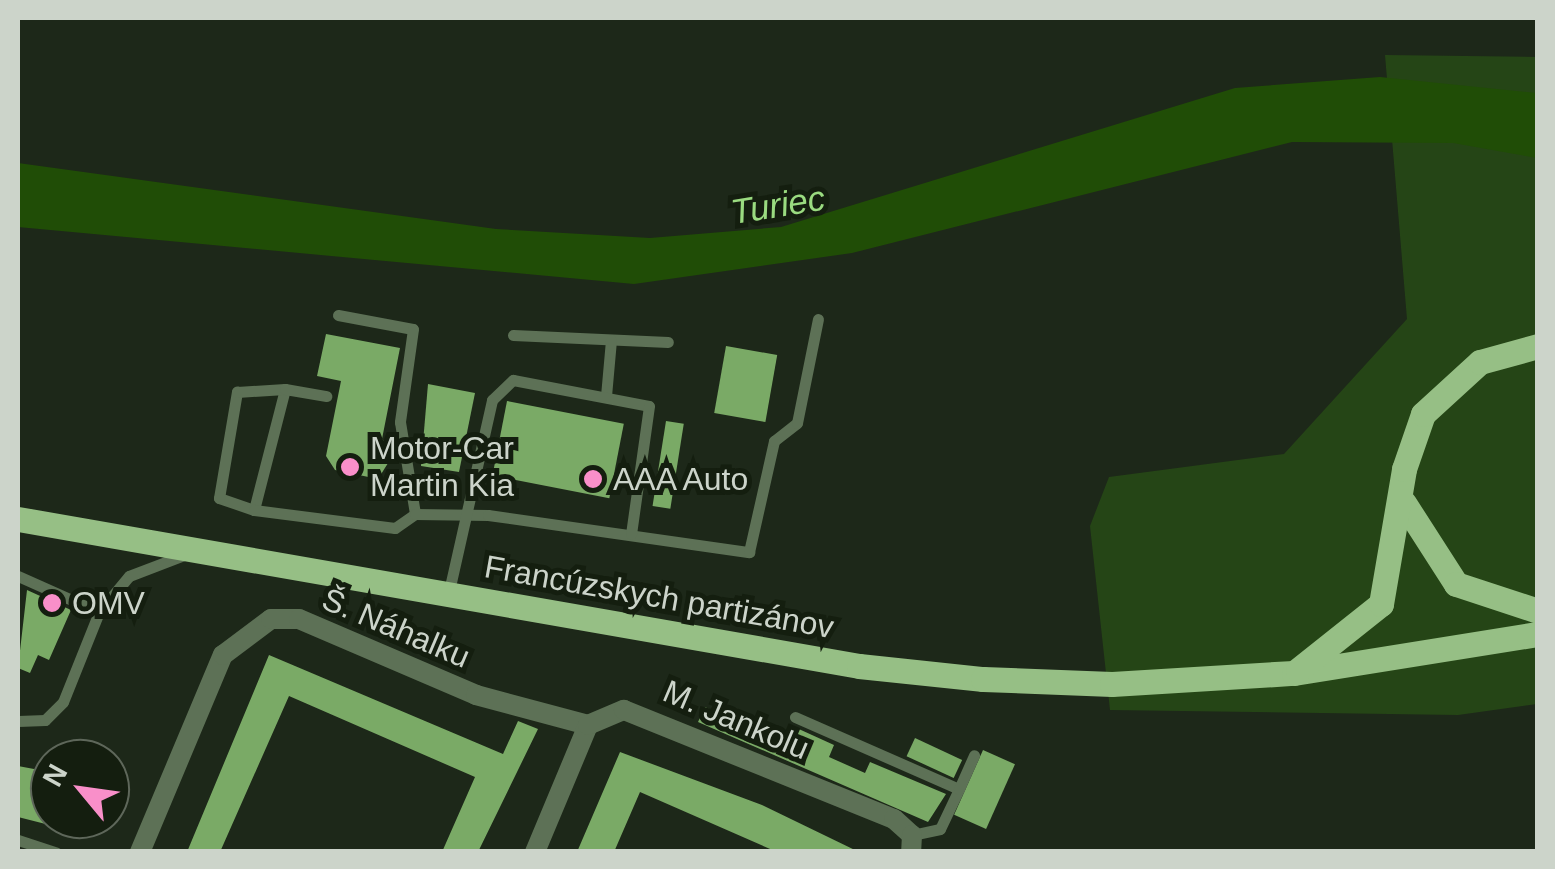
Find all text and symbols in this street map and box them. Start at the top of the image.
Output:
water label: Turiec [728,177,828,233]
place label: Motor-Car Martin Kia [370,430,514,505]
marker: Motor-Car Martin Kia [339,456,361,478]
place label: AAA Auto [613,460,752,498]
marker: AAA Auto [582,468,604,490]
street label: Francúzskych partizánov [481,547,837,647]
street label: Š. Náhalku [316,580,476,676]
place label: OMV [72,584,145,622]
marker: OMV [41,592,63,614]
street label: M. Jankolu [657,672,815,768]
north arrow [30,739,130,839]
text: N [37,759,74,792]

